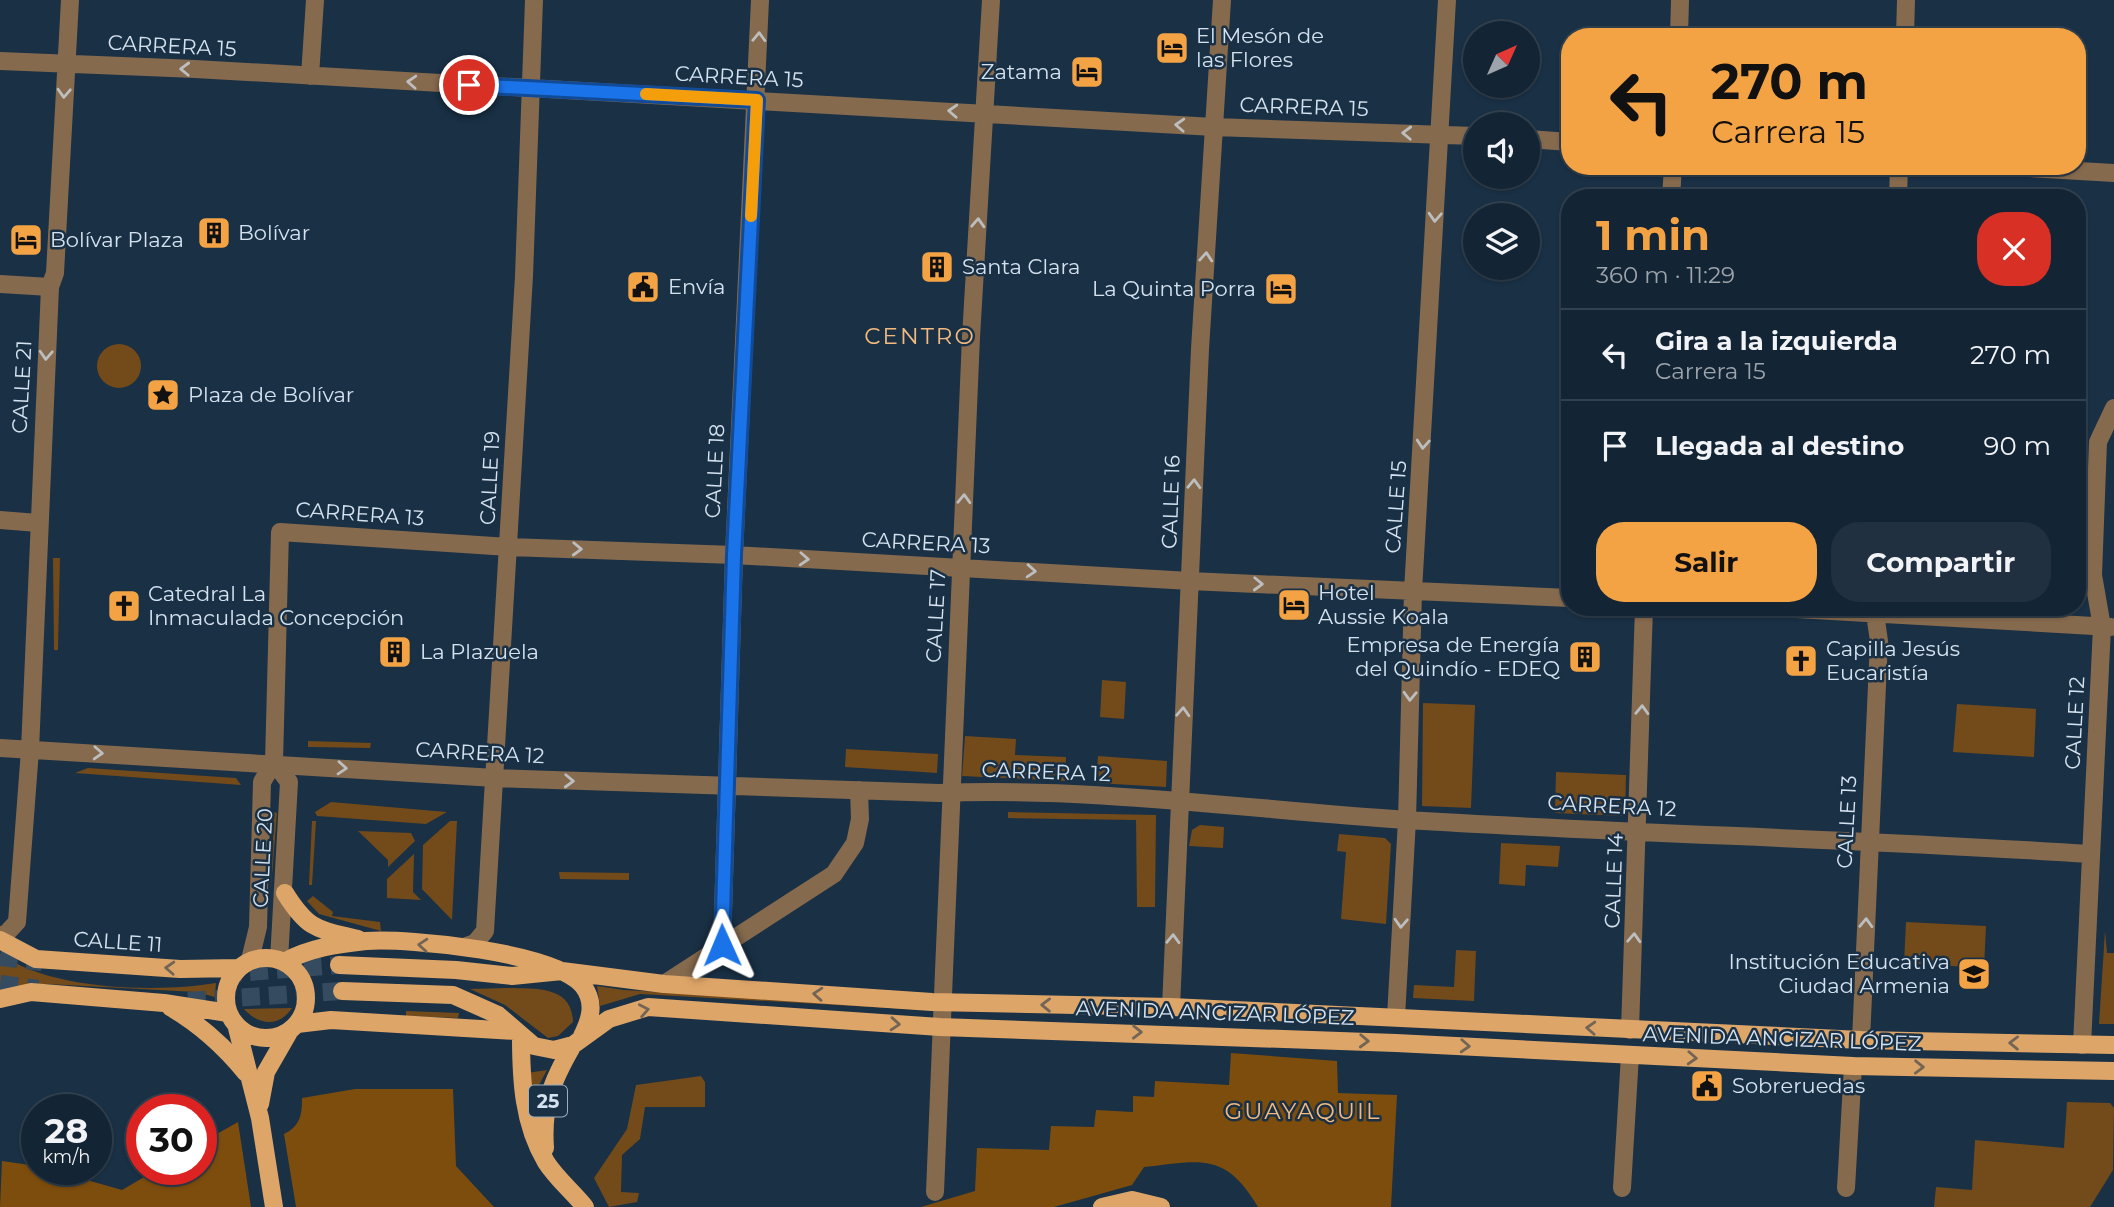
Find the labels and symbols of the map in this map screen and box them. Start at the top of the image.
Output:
north arrow [1463,21,1540,98]
place label: El Mesón de las Flores [1196,23,1324,72]
hotel icon: El Mesón de las Flores [1153,29,1191,67]
street label: CARRERA 15 [107,30,237,61]
one-way arrow [751,31,767,41]
hotel icon: Zatama [1068,53,1106,91]
pin [439,55,499,115]
place label: Zatama [981,59,1062,84]
one-way arrow [179,61,190,76]
street label: CARRERA 15 [674,61,804,92]
one-way arrow [406,74,417,89]
one-way arrow [56,87,71,98]
street label: CARRERA 15 [1239,92,1369,121]
one-way arrow [947,104,958,119]
one-way arrow [1174,118,1185,133]
one-way arrow [1401,126,1412,141]
one-way arrow [1427,212,1442,223]
building icon: Bolívar [195,214,233,252]
one-way arrow [970,217,985,228]
place label: Bolívar [238,220,310,245]
hotel icon: Bolívar Plaza [7,221,45,259]
place label: Bolívar Plaza [50,227,184,252]
building icon: Santa Clara [918,248,956,286]
one-way arrow [1198,251,1213,262]
place label: Santa Clara [962,254,1080,279]
public building icon: Envía [624,268,662,306]
hotel icon: La Quinta Porra [1262,270,1300,308]
place label: Envía [668,274,725,299]
place label: La Quinta Porra [1092,276,1256,301]
district label: CENTRO [864,322,976,350]
street label: CALLE 21 [7,340,36,434]
one-way arrow [39,350,54,361]
place icon: Plaza de Bolívar [144,376,182,414]
place label: Plaza de Bolívar [188,382,354,407]
street label: CALLE 18 [700,423,729,519]
street label: CALLE 19 [475,430,504,526]
one-way arrow [1415,439,1430,450]
street label: CALLE 16 [1156,454,1185,550]
street label: CALLE 15 [1380,459,1411,554]
one-way arrow [1187,479,1202,490]
one-way arrow [957,493,972,504]
street label: CARRERA 13 [295,497,425,530]
street label: CARRERA 13 [861,527,991,558]
one-way arrow [572,542,583,557]
one-way arrow [799,551,810,566]
one-way arrow [1026,564,1037,579]
street label: CALLE 17 [921,568,950,663]
one-way arrow [1253,577,1264,592]
place label: Hotel Aussie Koala [1318,580,1449,629]
place label: Catedral La Inmaculada Concepción [148,581,404,630]
hotel icon: Hotel Aussie Koala [1275,586,1313,624]
church icon: Catedral La Inmaculada Concepción [105,587,143,625]
place label: Empresa de Energía del Quindío - EDEQ [1347,632,1560,681]
building icon: La Plazuela [376,633,414,671]
place label: Capilla Jesús Eucaristía [1826,636,1960,685]
building icon: Empresa de Energía del Quindío - EDEQ [1566,638,1604,676]
place label: La Plazuela [420,639,539,664]
church icon: Capilla Jesús Eucaristía [1782,642,1820,680]
street label: CALLE 12 [2060,676,2089,770]
one-way arrow [1403,691,1418,702]
one-way arrow [1635,705,1650,716]
one-way arrow [1176,706,1191,717]
street label: CARRERA 12 [415,737,545,768]
one-way arrow [93,746,104,761]
street label: CARRERA 12 [981,757,1111,786]
one-way arrow [337,760,348,775]
one-way arrow [564,773,575,788]
street label: CALLE 13 [1832,775,1861,869]
street label: CARRERA 12 [1547,790,1677,821]
street label: CALLE 20 [247,808,278,908]
street label: CALLE 14 [1599,833,1628,929]
position arrow [685,908,759,982]
one-way arrow [1858,917,1873,928]
one-way arrow [1394,918,1409,929]
street label: CALLE 11 [73,926,163,957]
one-way arrow [1627,932,1642,943]
one-way arrow [1165,933,1181,944]
one-way arrow [417,937,428,952]
place label: Institución Educativa Ciudad Armenia [1728,949,1950,998]
school or university icon: Institución Educativa Ciudad Armenia [1955,955,1993,993]
one-way arrow [165,961,176,976]
one-way arrow [813,987,824,1002]
street label: AVENIDA ANCIZAR LÓPEZ [1075,995,1355,1030]
one-way arrow [1040,997,1051,1012]
one-way arrow [637,1003,649,1018]
one-way arrow [889,1016,900,1031]
one-way arrow [1585,1021,1596,1036]
street label: AVENIDA ANCIZAR LÓPEZ [1642,1021,1922,1056]
one-way arrow [1132,1025,1143,1040]
one-way arrow [1359,1034,1370,1049]
one-way arrow [2008,1036,2019,1051]
one-way arrow [1459,1039,1470,1054]
one-way arrow [1686,1051,1697,1066]
one-way arrow [1914,1059,1925,1075]
public building icon: Sobreruedas [1688,1067,1726,1105]
place label: Sobreruedas [1732,1073,1865,1098]
road number: 25 [529,1086,567,1116]
speed limit sign: 30 [126,1094,217,1185]
district label: GUAYAQUIL [1225,1097,1381,1125]

